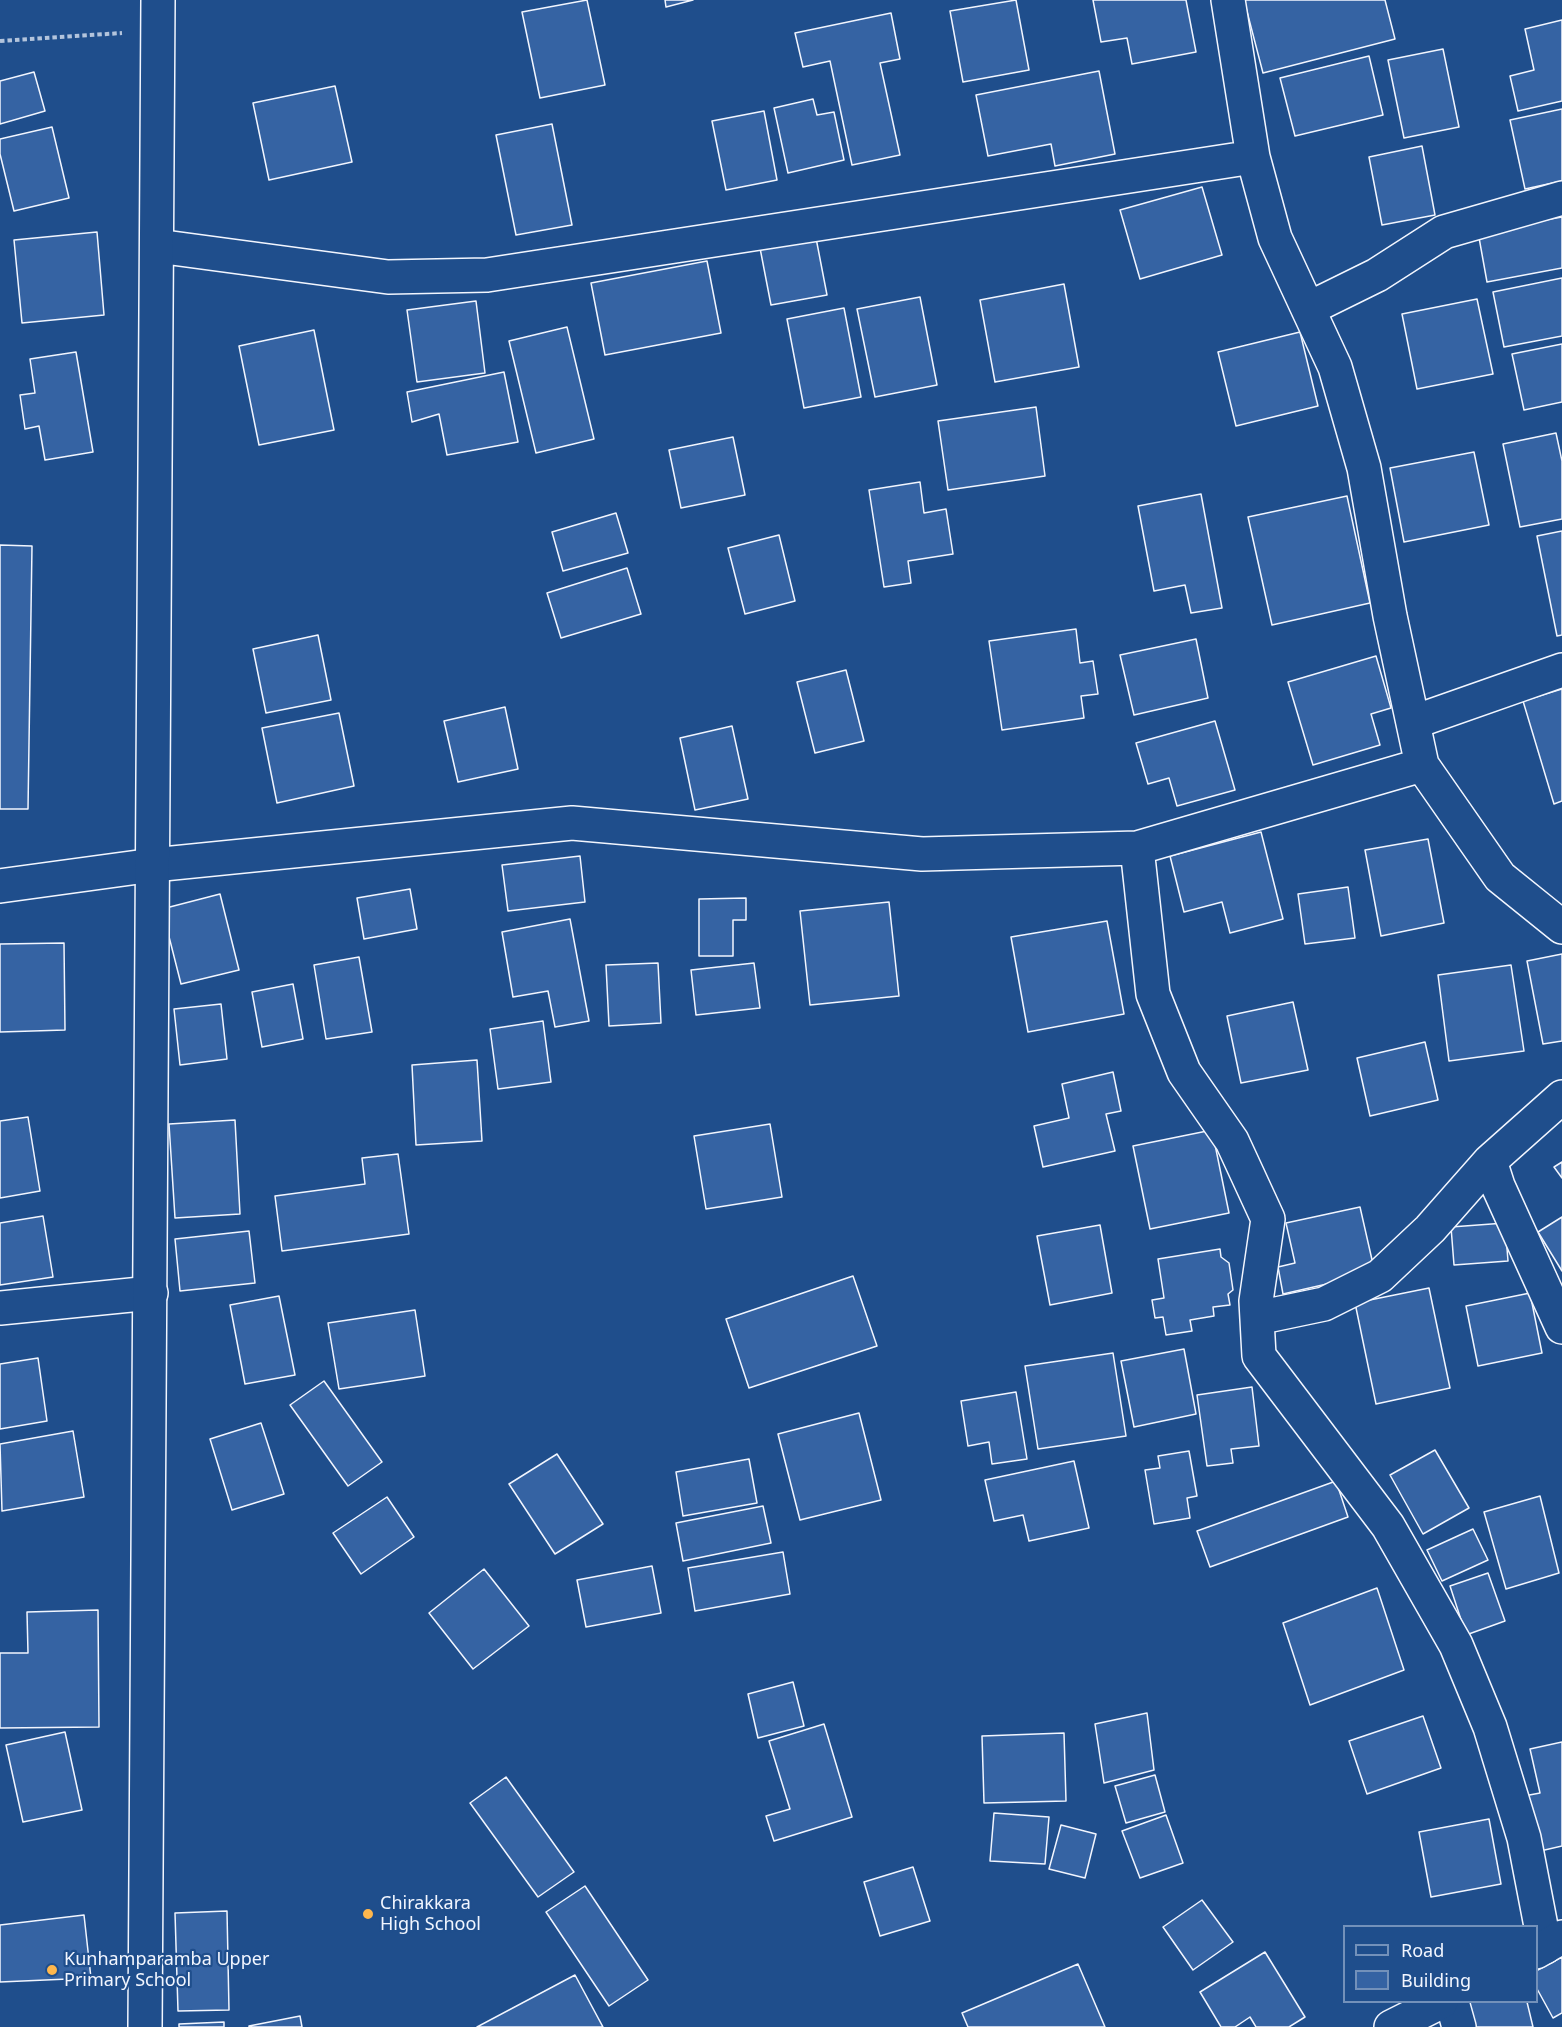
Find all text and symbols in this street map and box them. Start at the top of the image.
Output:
place label: Chirakkara High School [380,1893,481,1936]
marker: Chirakkara High School [361,1907,375,1921]
legend [1343,1925,1538,2003]
text: Road [1401,1938,1444,1962]
place label: Kunhamparamba Upper Primary School [64,1949,269,1992]
marker: Kunhamparamba Upper Primary School [45,1963,59,1977]
text: Building [1401,1968,1471,1992]

